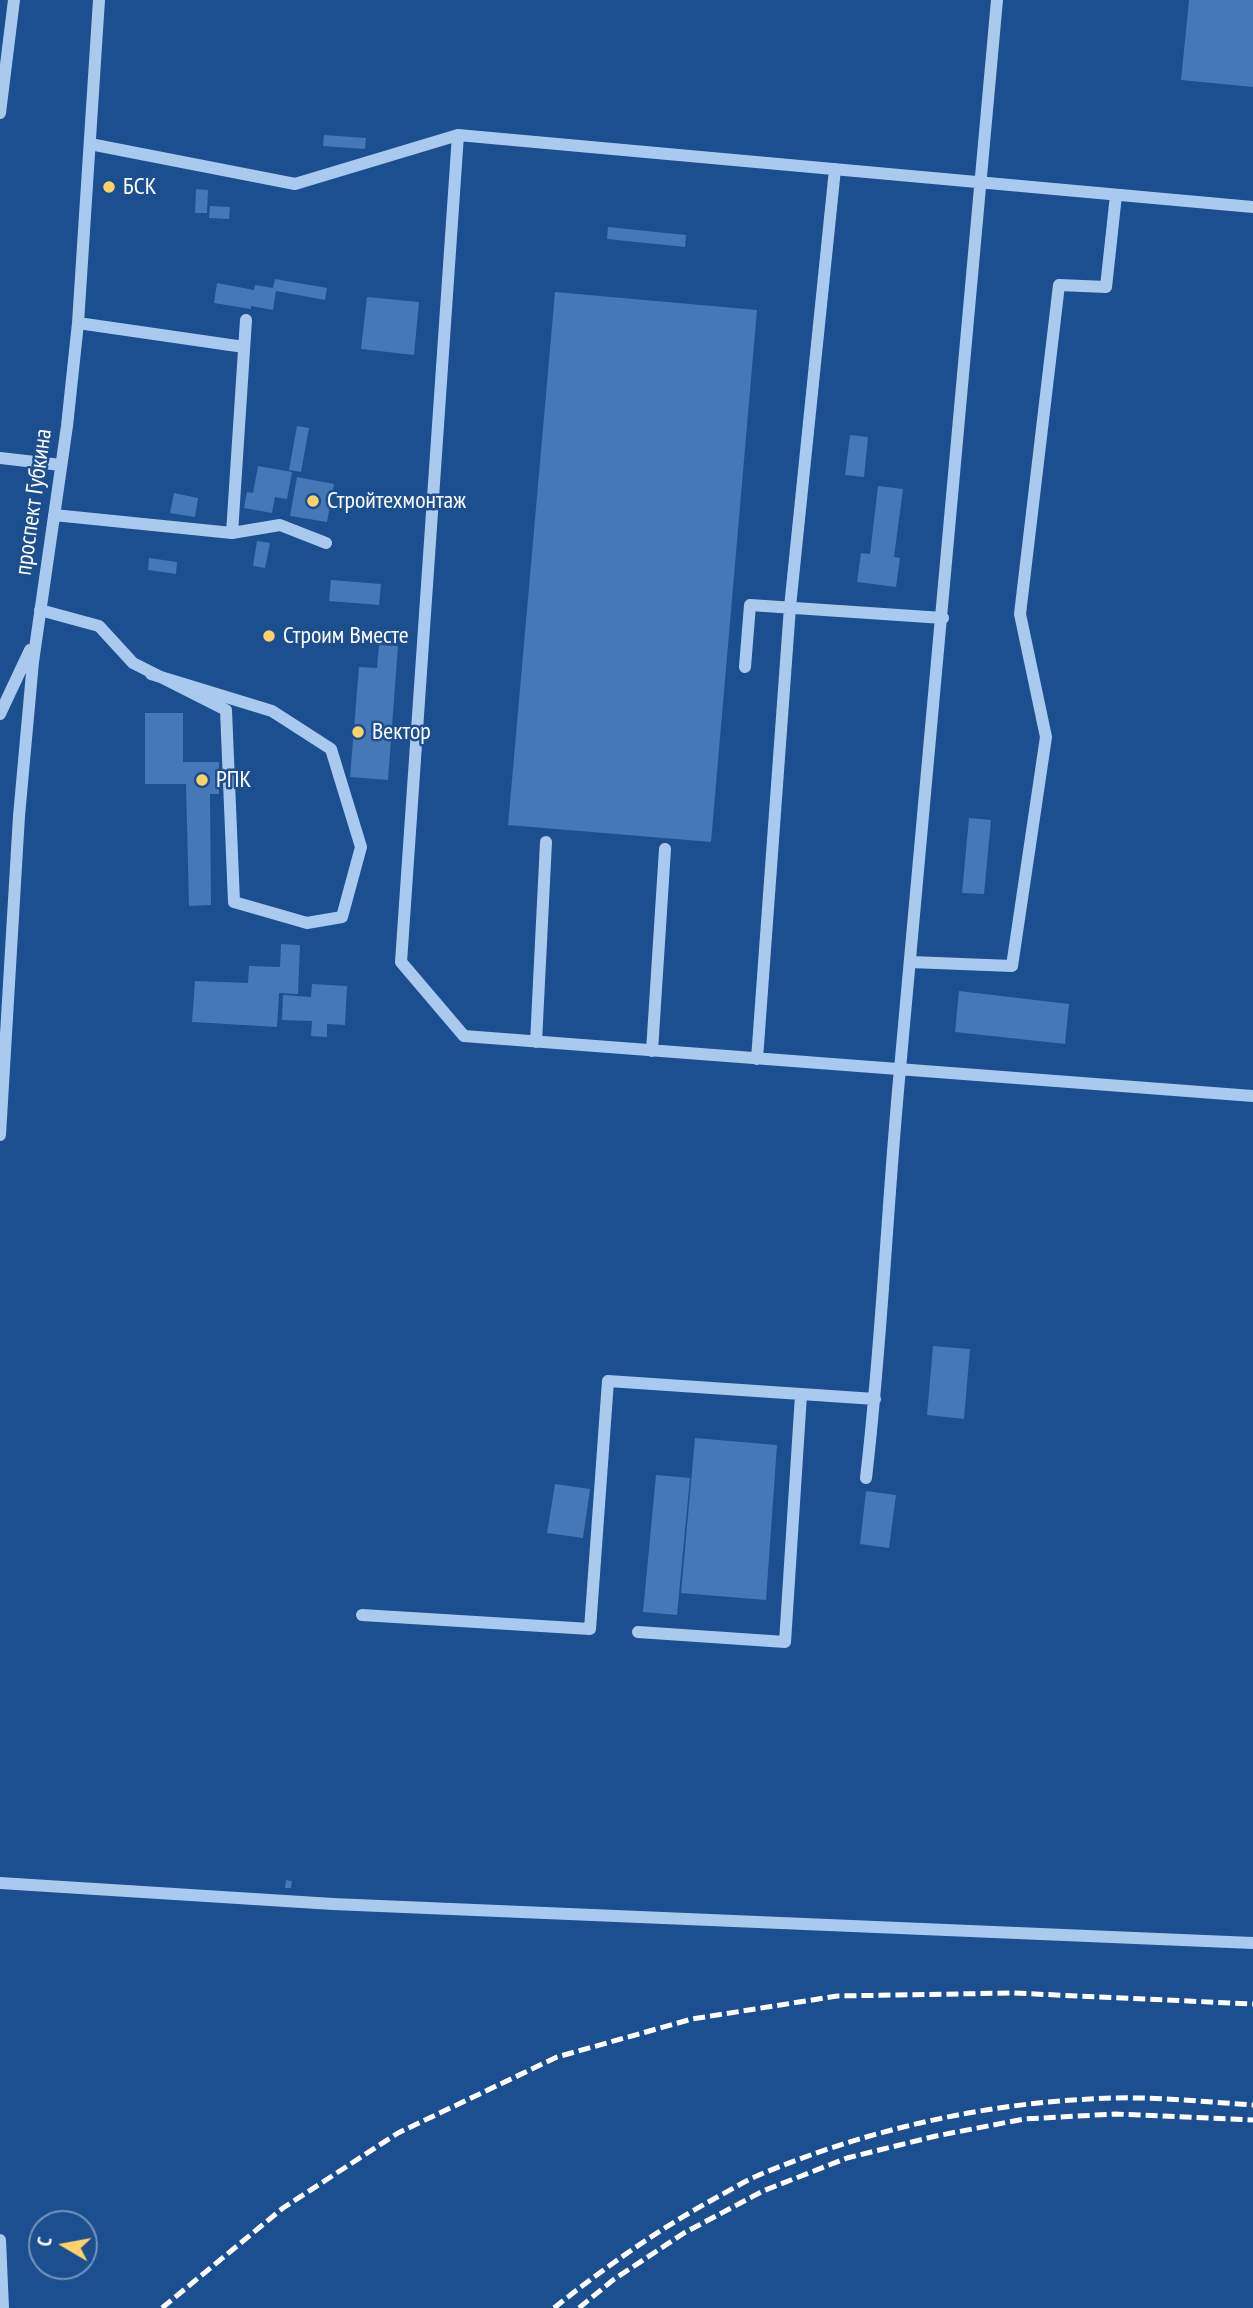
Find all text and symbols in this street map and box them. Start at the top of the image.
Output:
place label: БСК [123,173,157,201]
marker: БСК [101,179,117,195]
street label: проспект Губкина [9,427,59,577]
place label: Стройтехмонтаж [327,487,466,515]
marker: Стройтехмонтаж [305,493,321,509]
place label: Строим Вместе [283,622,409,650]
marker: Строим Вместе [261,628,277,644]
place label: Вектор [372,718,431,746]
marker: Вектор [350,724,366,740]
place label: РПК [216,766,251,794]
marker: РПК [194,772,210,788]
north arrow [28,2210,98,2280]
text: С [32,2235,57,2248]

